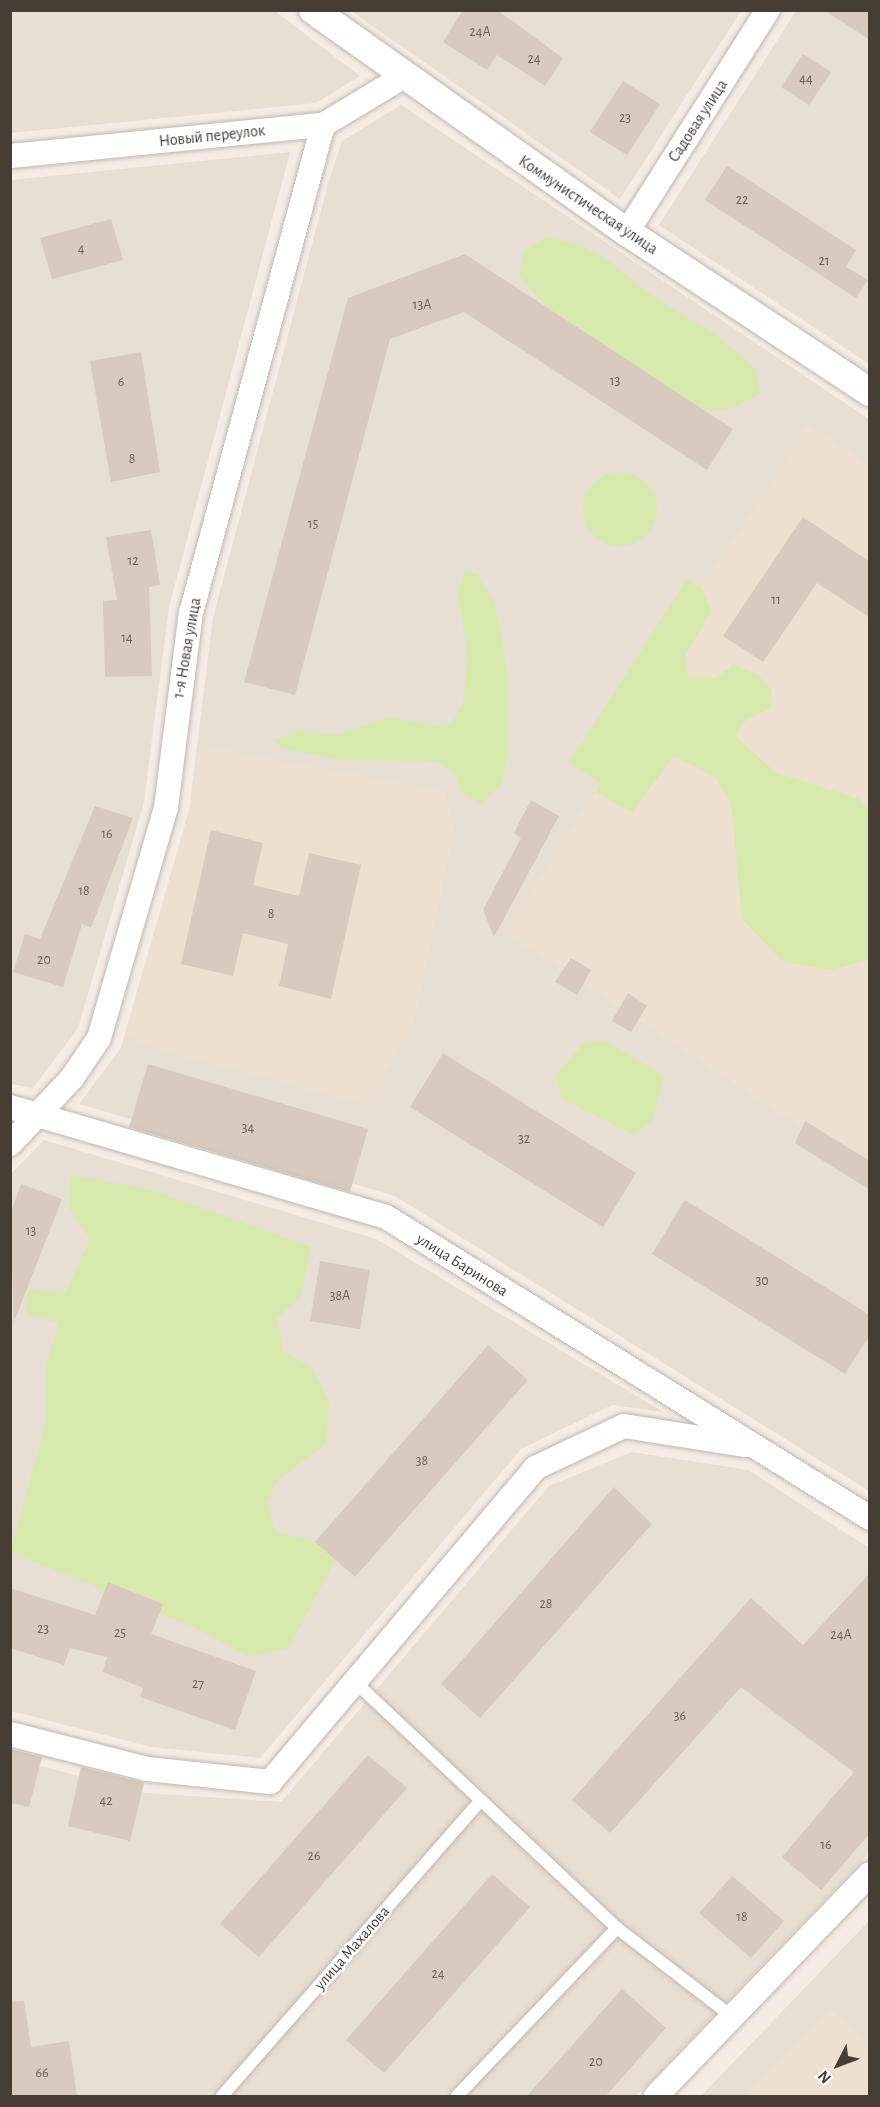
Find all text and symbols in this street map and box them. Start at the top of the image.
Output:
house number: 24А [469,24,491,40]
house number: 24 [527,51,541,67]
house number: 44 [799,71,813,87]
street label: Садовая улица [664,76,732,166]
house number: 23 [619,110,631,126]
street label: Новый переулок [158,121,266,151]
street label: Коммунистическая улица [515,151,661,259]
house number: 22 [736,192,748,208]
house number: 4 [78,241,84,257]
house number: 21 [818,253,830,269]
house number: 13А [413,297,431,313]
house number: 13 [610,373,620,389]
house number: 6 [118,374,124,390]
house number: 8 [129,451,135,467]
house number: 15 [308,516,318,532]
house number: 12 [127,553,139,569]
house number: 11 [771,592,781,608]
street label: 1-я Новая улица [169,596,205,700]
house number: 14 [121,630,133,646]
house number: 16 [101,826,113,842]
house number: 18 [78,883,90,899]
house number: 8 [268,906,274,922]
house number: 20 [37,952,51,968]
house number: 34 [242,1120,254,1136]
house number: 32 [518,1131,530,1147]
house number: 13 [26,1223,36,1239]
street label: улица Баринова [413,1229,511,1301]
house number: 30 [755,1273,769,1289]
house number: 38А [330,1288,350,1304]
house number: 38 [416,1453,428,1469]
house number: 28 [539,1596,553,1612]
house number: 23 [37,1621,49,1637]
house number: 25 [114,1625,126,1641]
house number: 24А [830,1627,852,1643]
house number: 27 [192,1676,204,1692]
house number: 36 [674,1708,686,1724]
house number: 42 [99,1793,113,1809]
house number: 16 [820,1837,832,1853]
house number: 26 [308,1848,320,1864]
street label: улица Махалова [310,1902,394,1994]
house number: 18 [736,1909,748,1925]
house number: 24 [431,1966,445,1982]
north arrow [808,2035,868,2095]
house number: 20 [589,2054,603,2070]
house number: 66 [35,2065,49,2081]
text: N [815,2068,834,2087]

